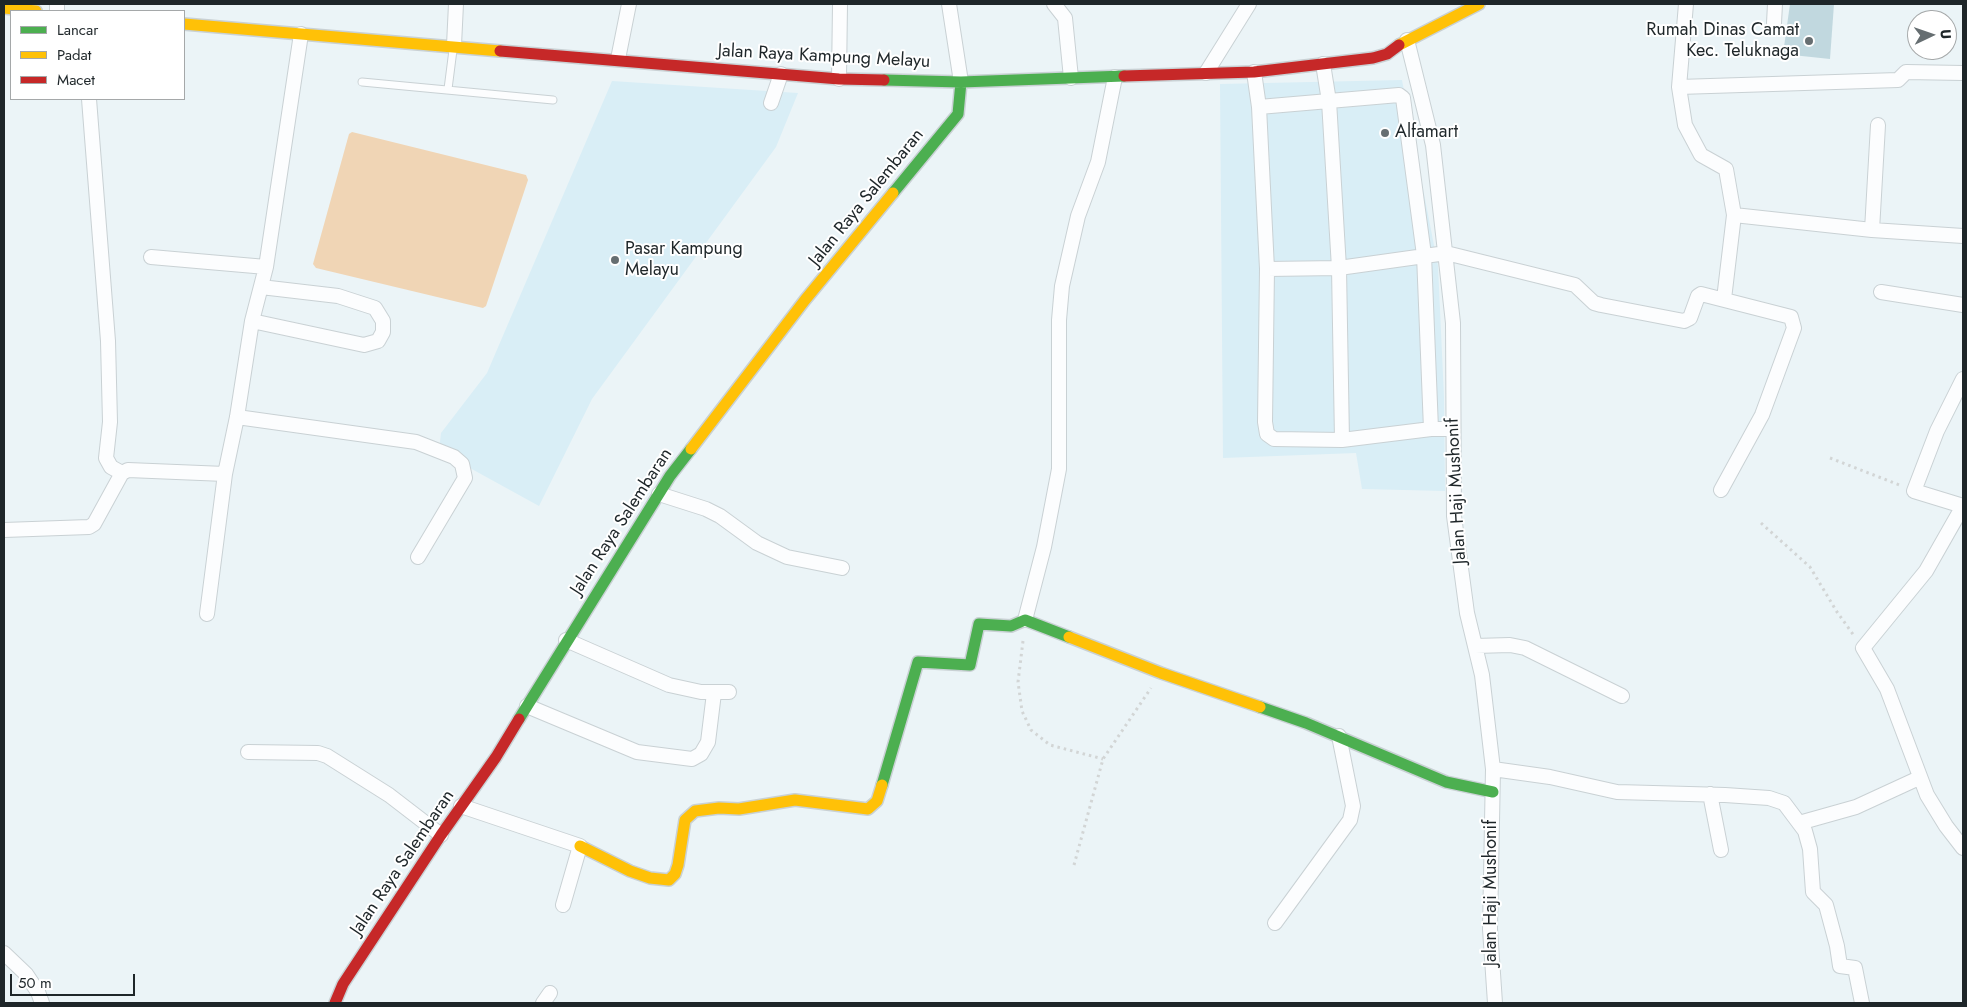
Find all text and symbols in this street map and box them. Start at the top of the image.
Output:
legend [10,10,185,100]
north arrow [1907,10,1957,60]
text: Lancar [57,19,98,41]
place label: Rumah Dinas Camat Kec. Teluknaga [1646,20,1799,62]
text: U [1936,29,1956,40]
marker: Rumah Dinas Camat Kec. Teluknaga [1803,35,1815,47]
street label: Jalan Raya Kampung Melayu [717,41,931,73]
text: Padat [57,44,91,66]
text: Macet [57,69,95,91]
place label: Alfamart [1395,122,1458,144]
street label: Jalan Raya Salembaran [805,125,929,271]
marker: Alfamart [1379,127,1391,139]
place label: Pasar Kampung Melayu [625,239,743,282]
marker: Pasar Kampung Melayu [609,254,621,266]
street label: Jalan Haji Mushonif [1442,417,1472,565]
street label: Jalan Raya Salembaran [567,445,677,599]
street label: Jalan Raya Salembaran [346,786,460,940]
street label: Jalan Haji Mushonif [1481,820,1503,966]
scale bar [12,964,138,996]
text: 50 m [18,972,52,994]

